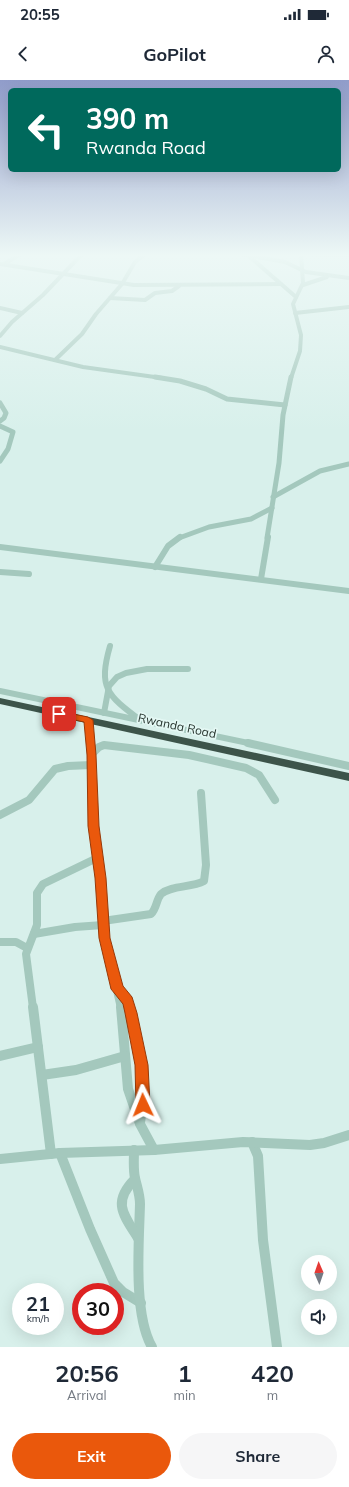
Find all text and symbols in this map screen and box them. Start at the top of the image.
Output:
text: 20:55 [20,5,60,24]
icon: back [12,43,34,65]
text: GoPilot [143,43,206,66]
icon: person [315,43,337,65]
text: 390 m [86,101,169,136]
icon: left [20,104,72,156]
text: Rwanda Road [86,136,206,159]
pin [42,697,76,731]
icon: arrive [48,703,70,725]
street label: Rwanda Road [137,710,218,741]
position arrow [122,1084,164,1126]
north arrow [301,1255,337,1291]
map controls [301,1255,337,1335]
speed limit sign: 30 [72,1283,124,1335]
text: 21 [26,1291,50,1316]
button: sound [301,1299,337,1335]
text: km/h [27,1312,49,1325]
text: 20:56 [55,1358,119,1388]
text: 1 [177,1358,192,1388]
text: 420 [251,1358,294,1388]
text: Arrival [67,1387,107,1403]
text: min [174,1387,196,1403]
text: m [267,1387,278,1403]
button: Exit [12,1433,171,1479]
button: Share [179,1433,337,1479]

